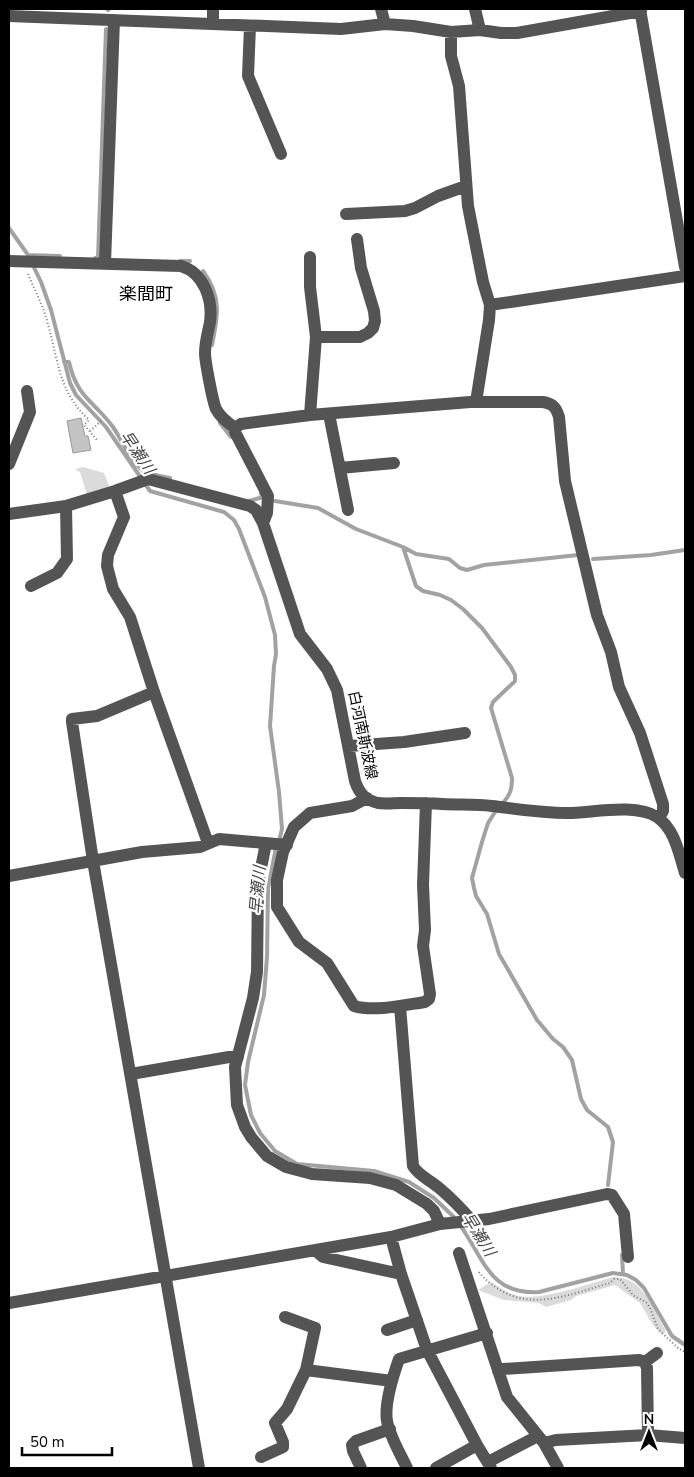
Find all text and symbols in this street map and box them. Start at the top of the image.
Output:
district label: 楽間町 [119,282,173,306]
water label: 早瀬川 [115,427,161,480]
street label: 白河南斯波線 [344,689,382,781]
water label: 早瀬川 [245,863,271,915]
water label: 早瀬川 [456,1208,501,1262]
north arrow [624,1407,674,1457]
text: N [644,1410,654,1429]
scale bar [22,1424,112,1456]
text: 50 m [30,1432,65,1452]

